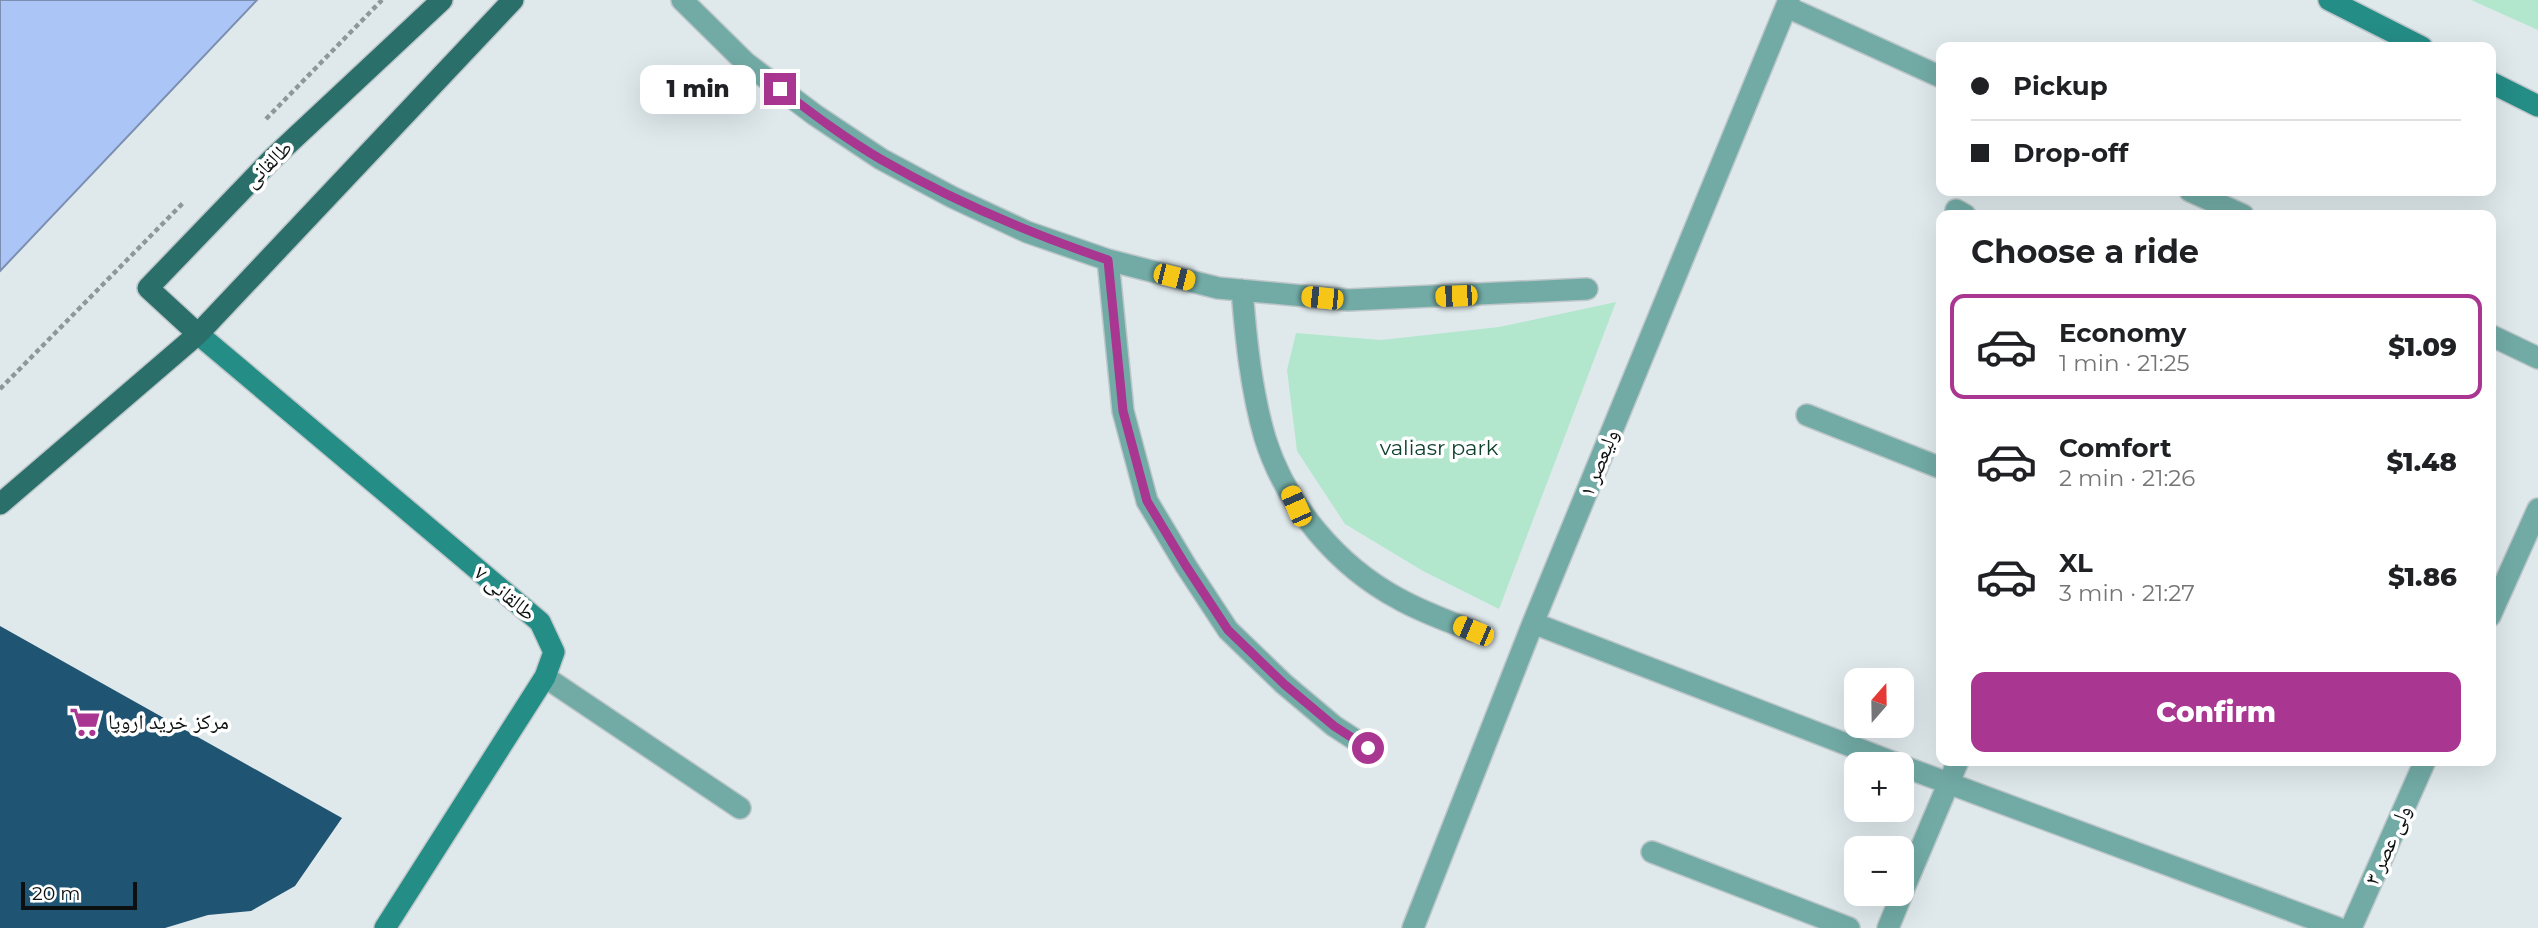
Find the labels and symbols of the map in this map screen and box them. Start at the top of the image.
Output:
callout: 1 min [640,64,756,114]
route end [764,73,796,105]
street label: طالقانی [238,135,298,193]
car [1152,262,1197,292]
car [1301,285,1344,311]
car [1435,285,1478,307]
street label: ولیعصر ۱ [1574,426,1623,500]
park label: valiasr park [1380,435,1499,460]
car [1278,483,1315,529]
street label: طالقانی ۷ [469,560,541,626]
car [1450,613,1497,649]
north arrow [1844,668,1914,738]
supermarket icon: مرکز خرید اروپا [68,705,102,739]
place label: مرکز خرید اروپا [108,709,229,734]
route start [1352,732,1384,764]
street label: ولی عصر ۳ [2359,801,2417,889]
scale bar [21,879,136,911]

